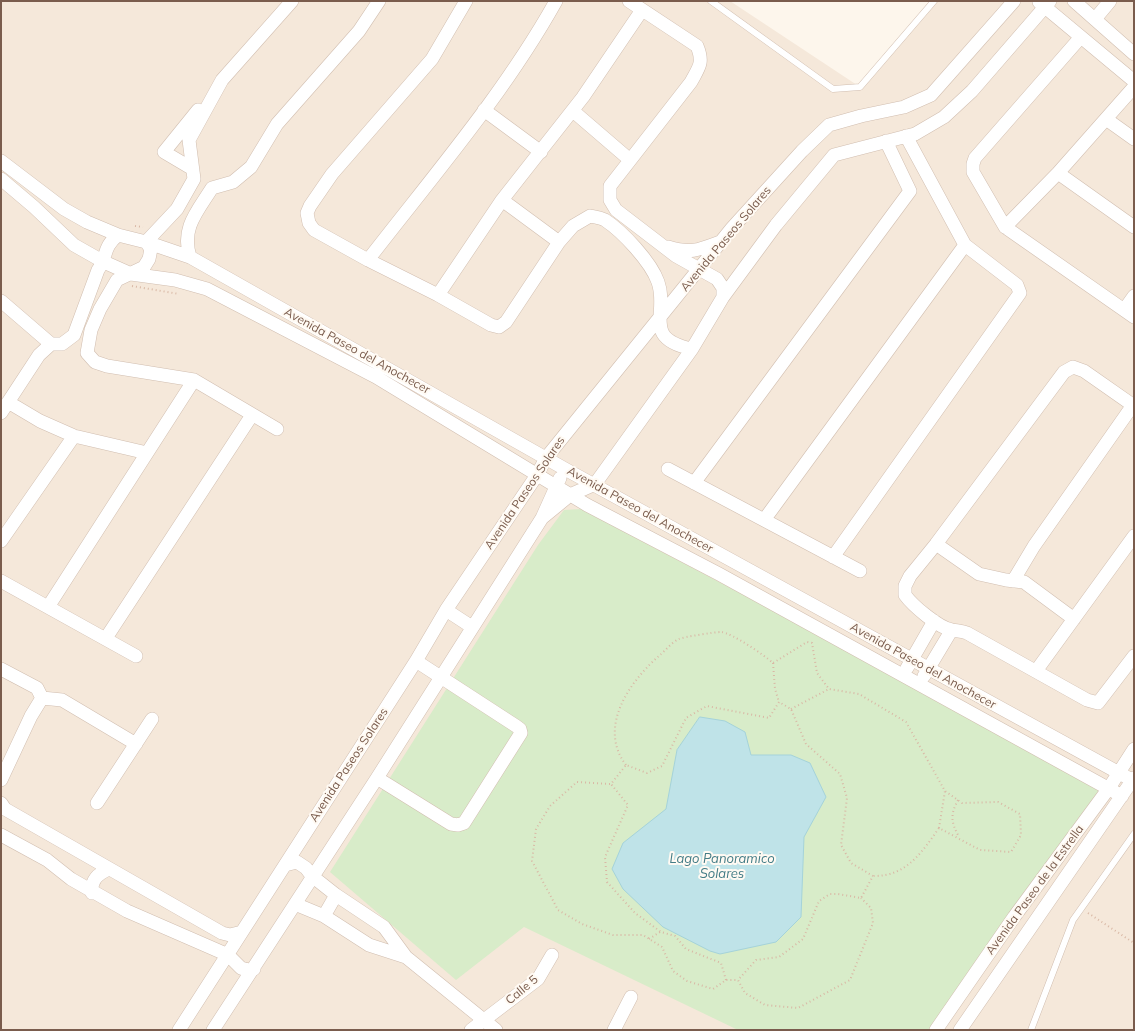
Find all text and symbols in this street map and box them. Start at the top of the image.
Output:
street label: Avenida Paseos Solares [678,183,774,295]
street label: Avenida Paseo del Anochecer [282,305,432,397]
street label: Avenida Paseos Solares [482,434,568,552]
street label: Avenida Paseo del Anochecer [565,464,715,556]
street label: Avenida Paseo del Anochecer [848,620,998,712]
street label: Avenida Paseos Solares [307,705,391,825]
street label: Avenida Paseo de la Estrella [983,822,1087,958]
water label: Lago Panoramico Solares [669,851,775,882]
street label: Calle 5 [503,972,541,1008]

